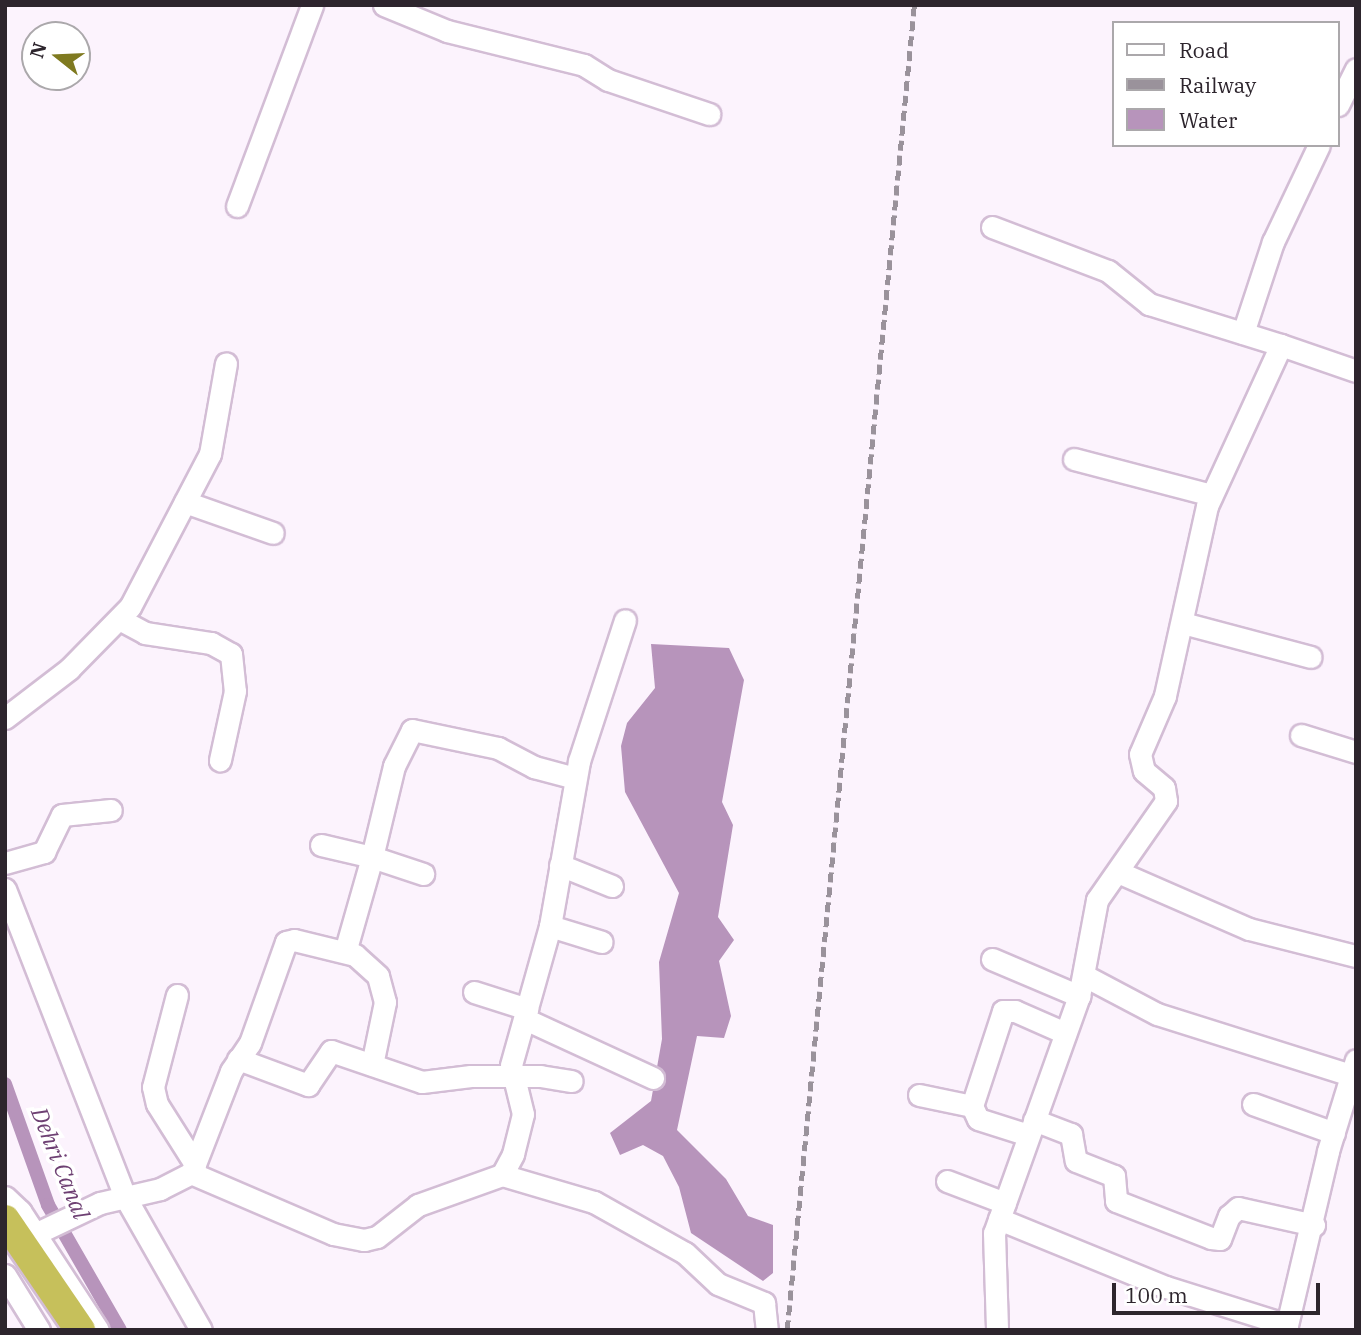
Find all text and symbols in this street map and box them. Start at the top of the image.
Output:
north arrow [21,21,91,91]
legend [1112,21,1340,147]
text: Road [1179,36,1229,64]
text: N [24,39,52,61]
text: Railway [1179,71,1256,99]
text: Water [1179,106,1237,134]
water label: Dehri Canal [26,1103,96,1223]
scale bar [1116,1268,1324,1312]
text: 100 m [1125,1281,1188,1309]

